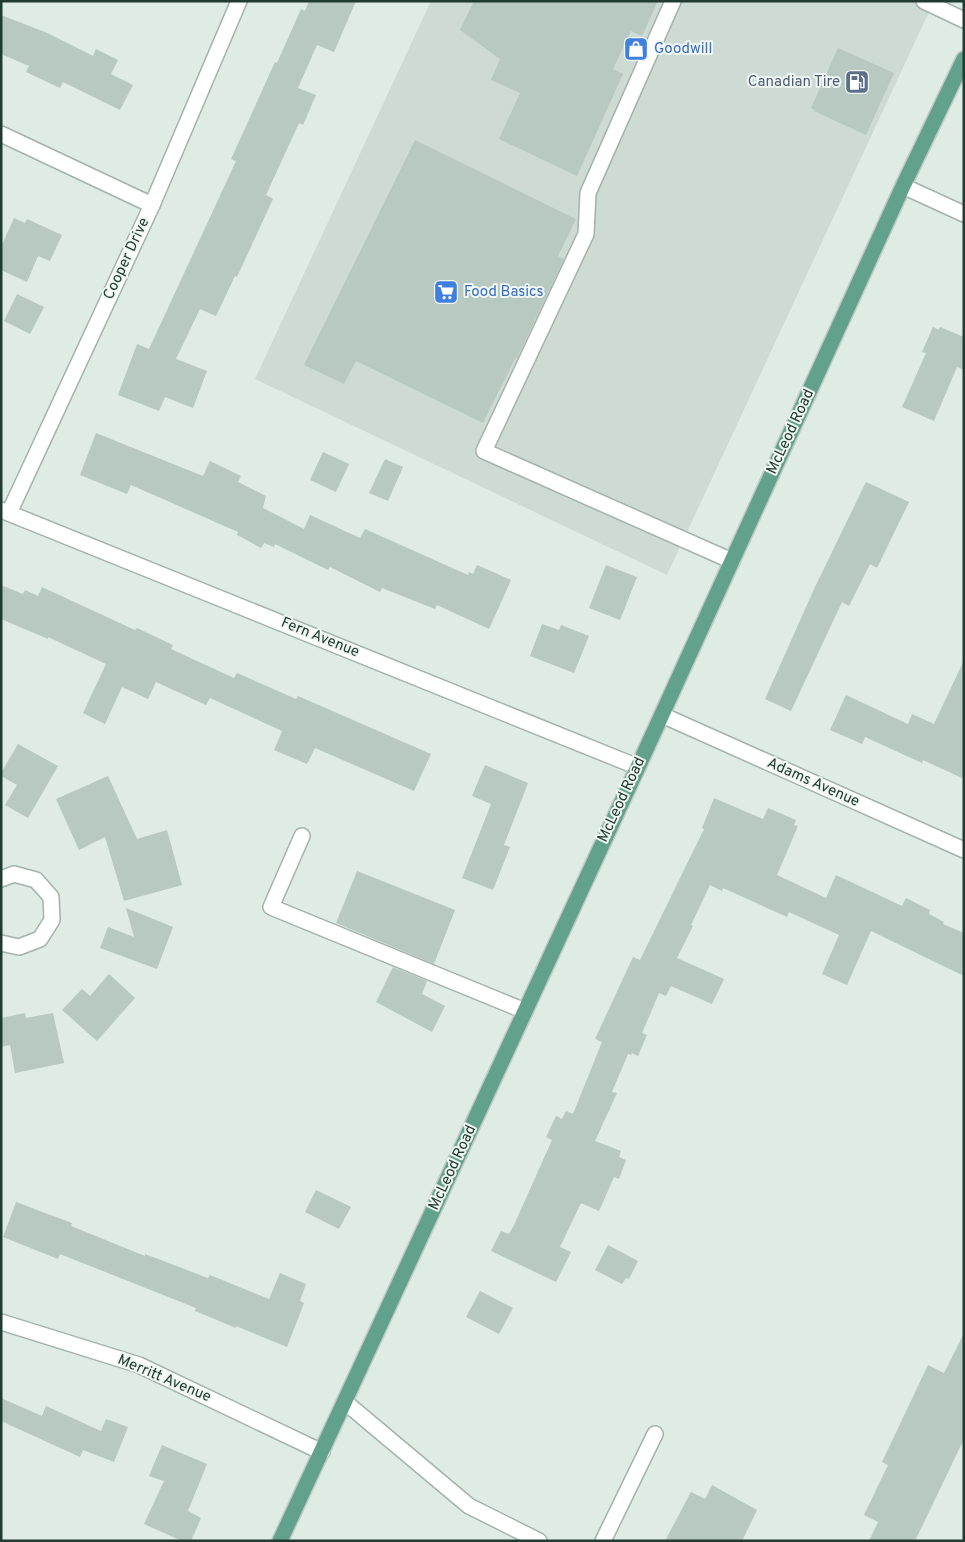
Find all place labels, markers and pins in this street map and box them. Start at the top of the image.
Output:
shop icon: Goodwill [623,36,649,62]
place label: Goodwill [654,40,712,59]
fuel station icon: Canadian Tire [844,69,870,95]
place label: Canadian Tire [748,73,840,92]
supermarket icon: Food Basics [433,279,459,305]
place label: Food Basics [464,283,544,302]

